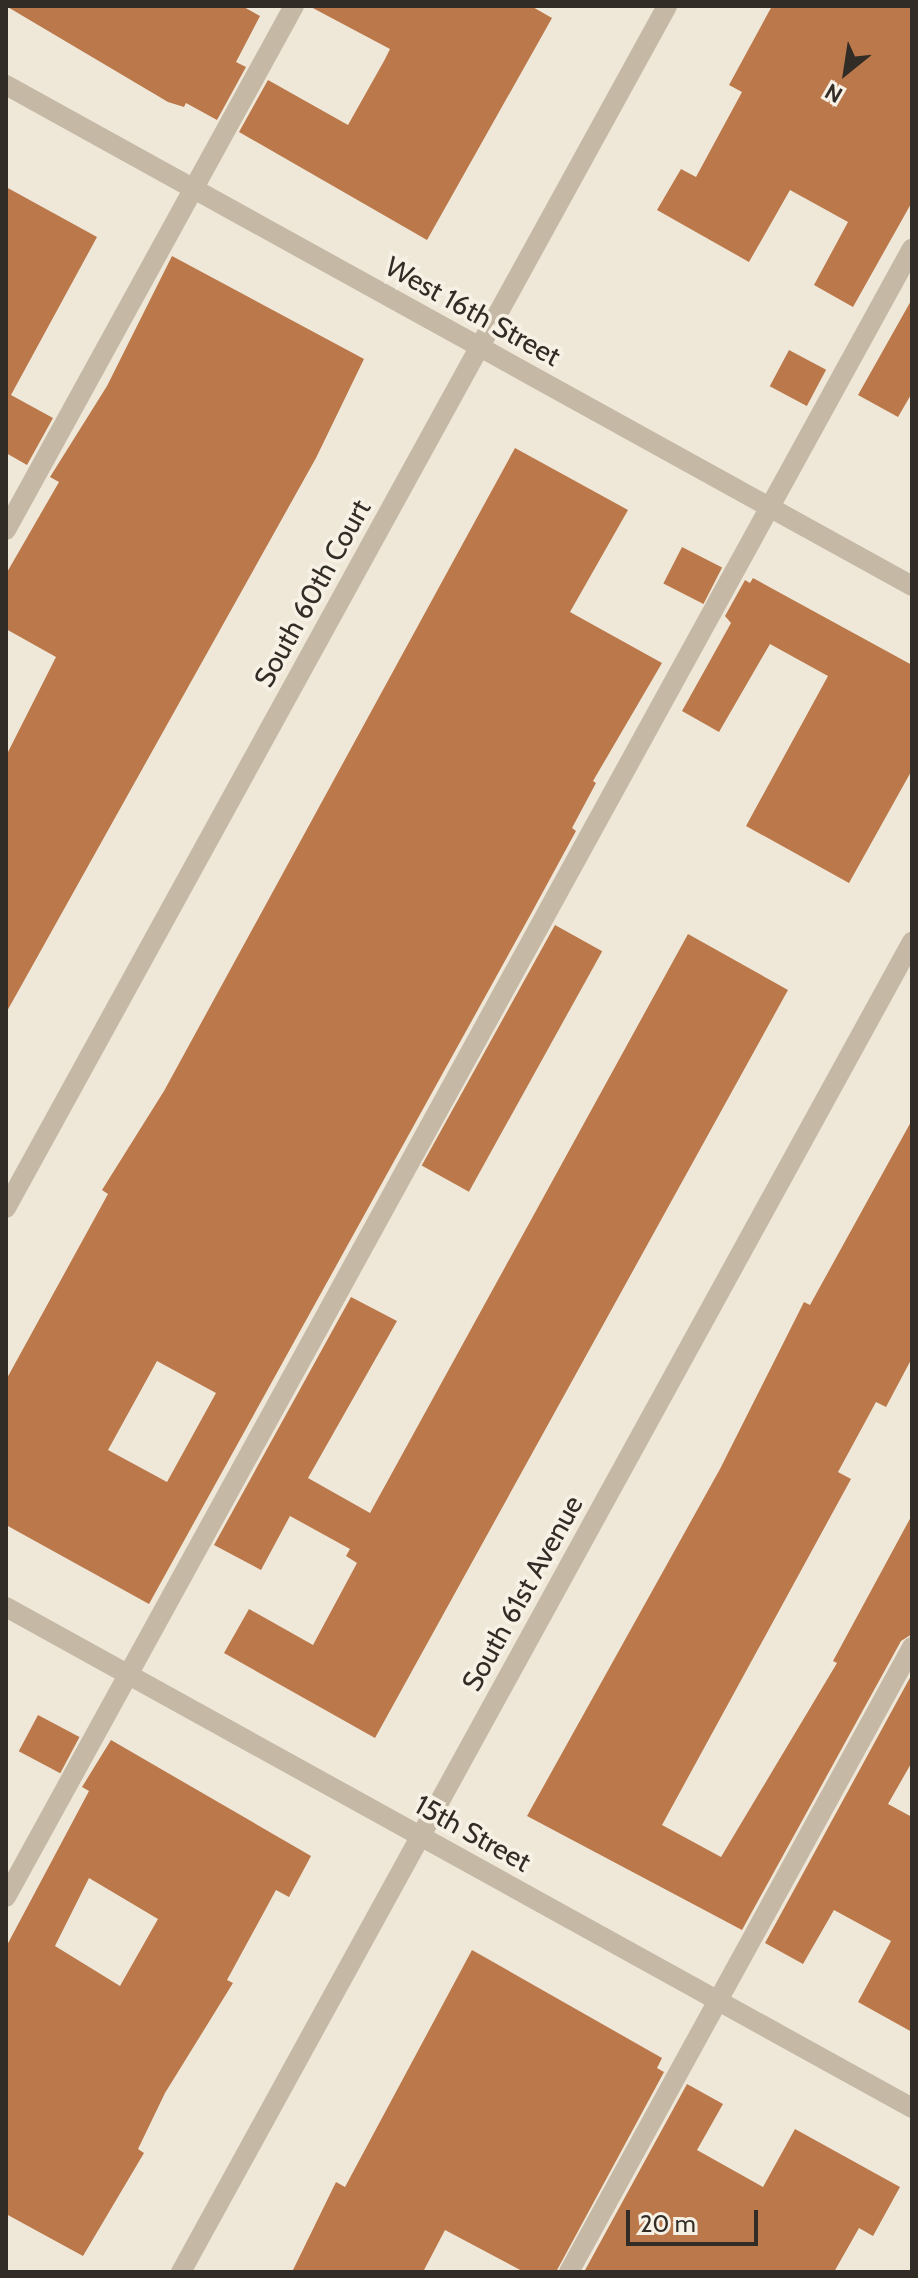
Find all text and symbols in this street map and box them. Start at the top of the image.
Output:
north arrow [806,32,886,112]
text: N [820,78,847,109]
street label: West 16th Street [380,249,566,373]
street label: South 60th Court [247,493,377,693]
street label: South 61st Avenue [454,1489,590,1697]
street label: 15th Street [409,1787,537,1879]
scale bar [630,2194,762,2244]
text: 20 m [640,2209,696,2238]

